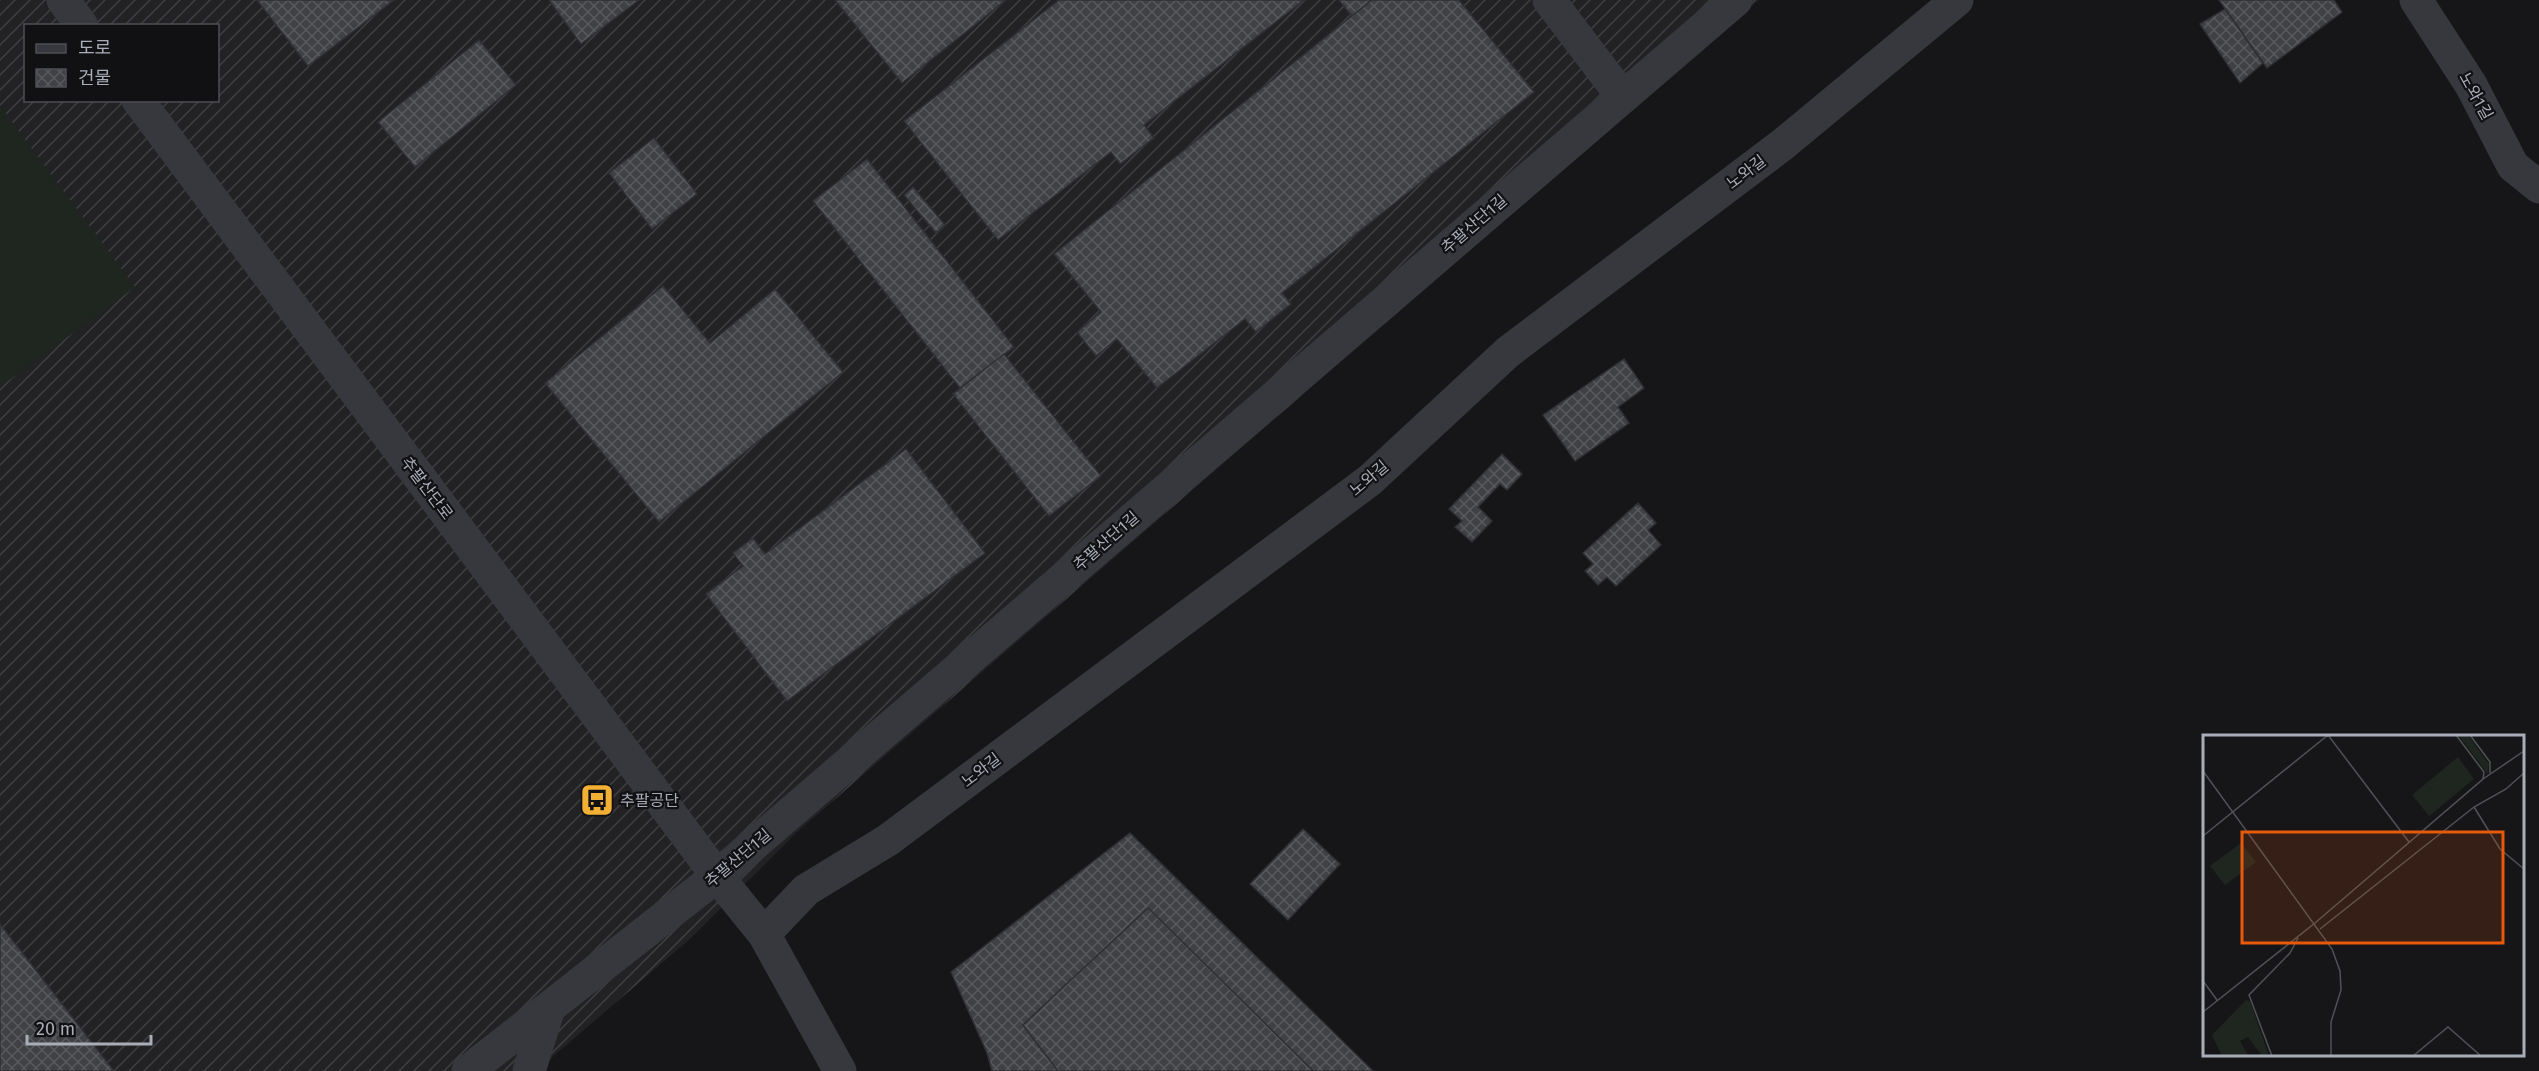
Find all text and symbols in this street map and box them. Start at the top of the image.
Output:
legend [24,24,219,102]
text: 도로 [78,37,111,59]
text: 건물 [78,67,111,89]
street label: 노와1길 [2455,69,2497,123]
street label: 노와길 [1723,151,1769,193]
street label: 추팔산단1길 [1437,190,1511,258]
street label: 추팔산단로 [397,453,457,523]
street label: 노와길 [1346,457,1392,499]
street label: 추팔산단1길 [1069,507,1143,575]
inset map [2203,735,2524,1056]
street label: 노와길 [958,749,1004,791]
bus stop icon: 추팔공단 [579,782,615,818]
place label: 추팔공단 [620,791,679,810]
street label: 추팔산단1길 [701,825,775,891]
scale bar [27,1008,152,1046]
text: 20 m [36,1018,75,1040]

